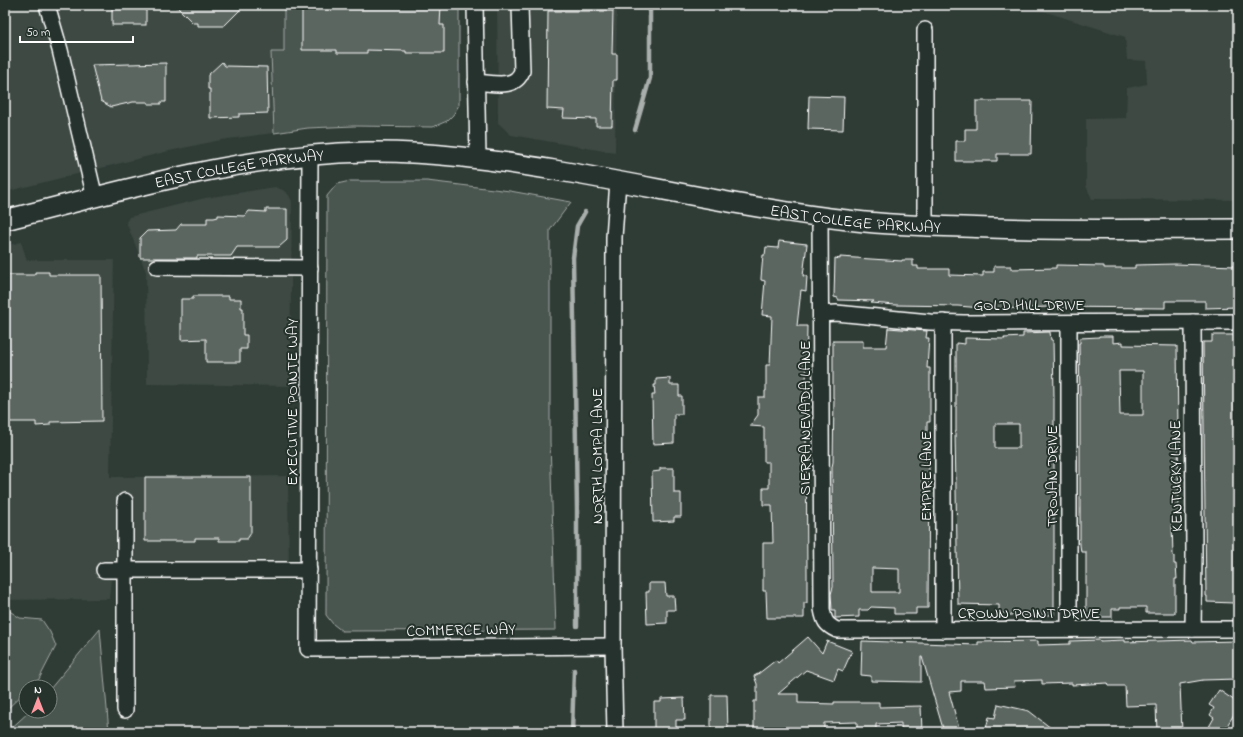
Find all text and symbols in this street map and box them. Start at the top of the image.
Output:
scale bar [20,18,133,44]
text: 50 m [26,24,50,42]
street label: EAST COLLEGE PARKWAY [152,144,325,196]
street label: EAST COLLEGE PARKWAY [768,199,942,240]
street label: GOLD HILL DRIVE [973,294,1085,318]
street label: EXECUTIVE POINTE WAY [281,318,305,486]
street label: SIERRA NEVADA LANE [794,340,818,496]
street label: NORTH LOMPA LANE [586,388,610,524]
street label: KENTUCKY LANE [1164,420,1190,532]
street label: TROJAN DRIVE [1041,425,1065,527]
street label: EMPIRE LANE [915,431,939,521]
street label: CROWN POINT DRIVE [958,602,1100,626]
street label: COMMERCE WAY [406,618,516,644]
north arrow [18,679,58,719]
text: N [34,682,42,698]

